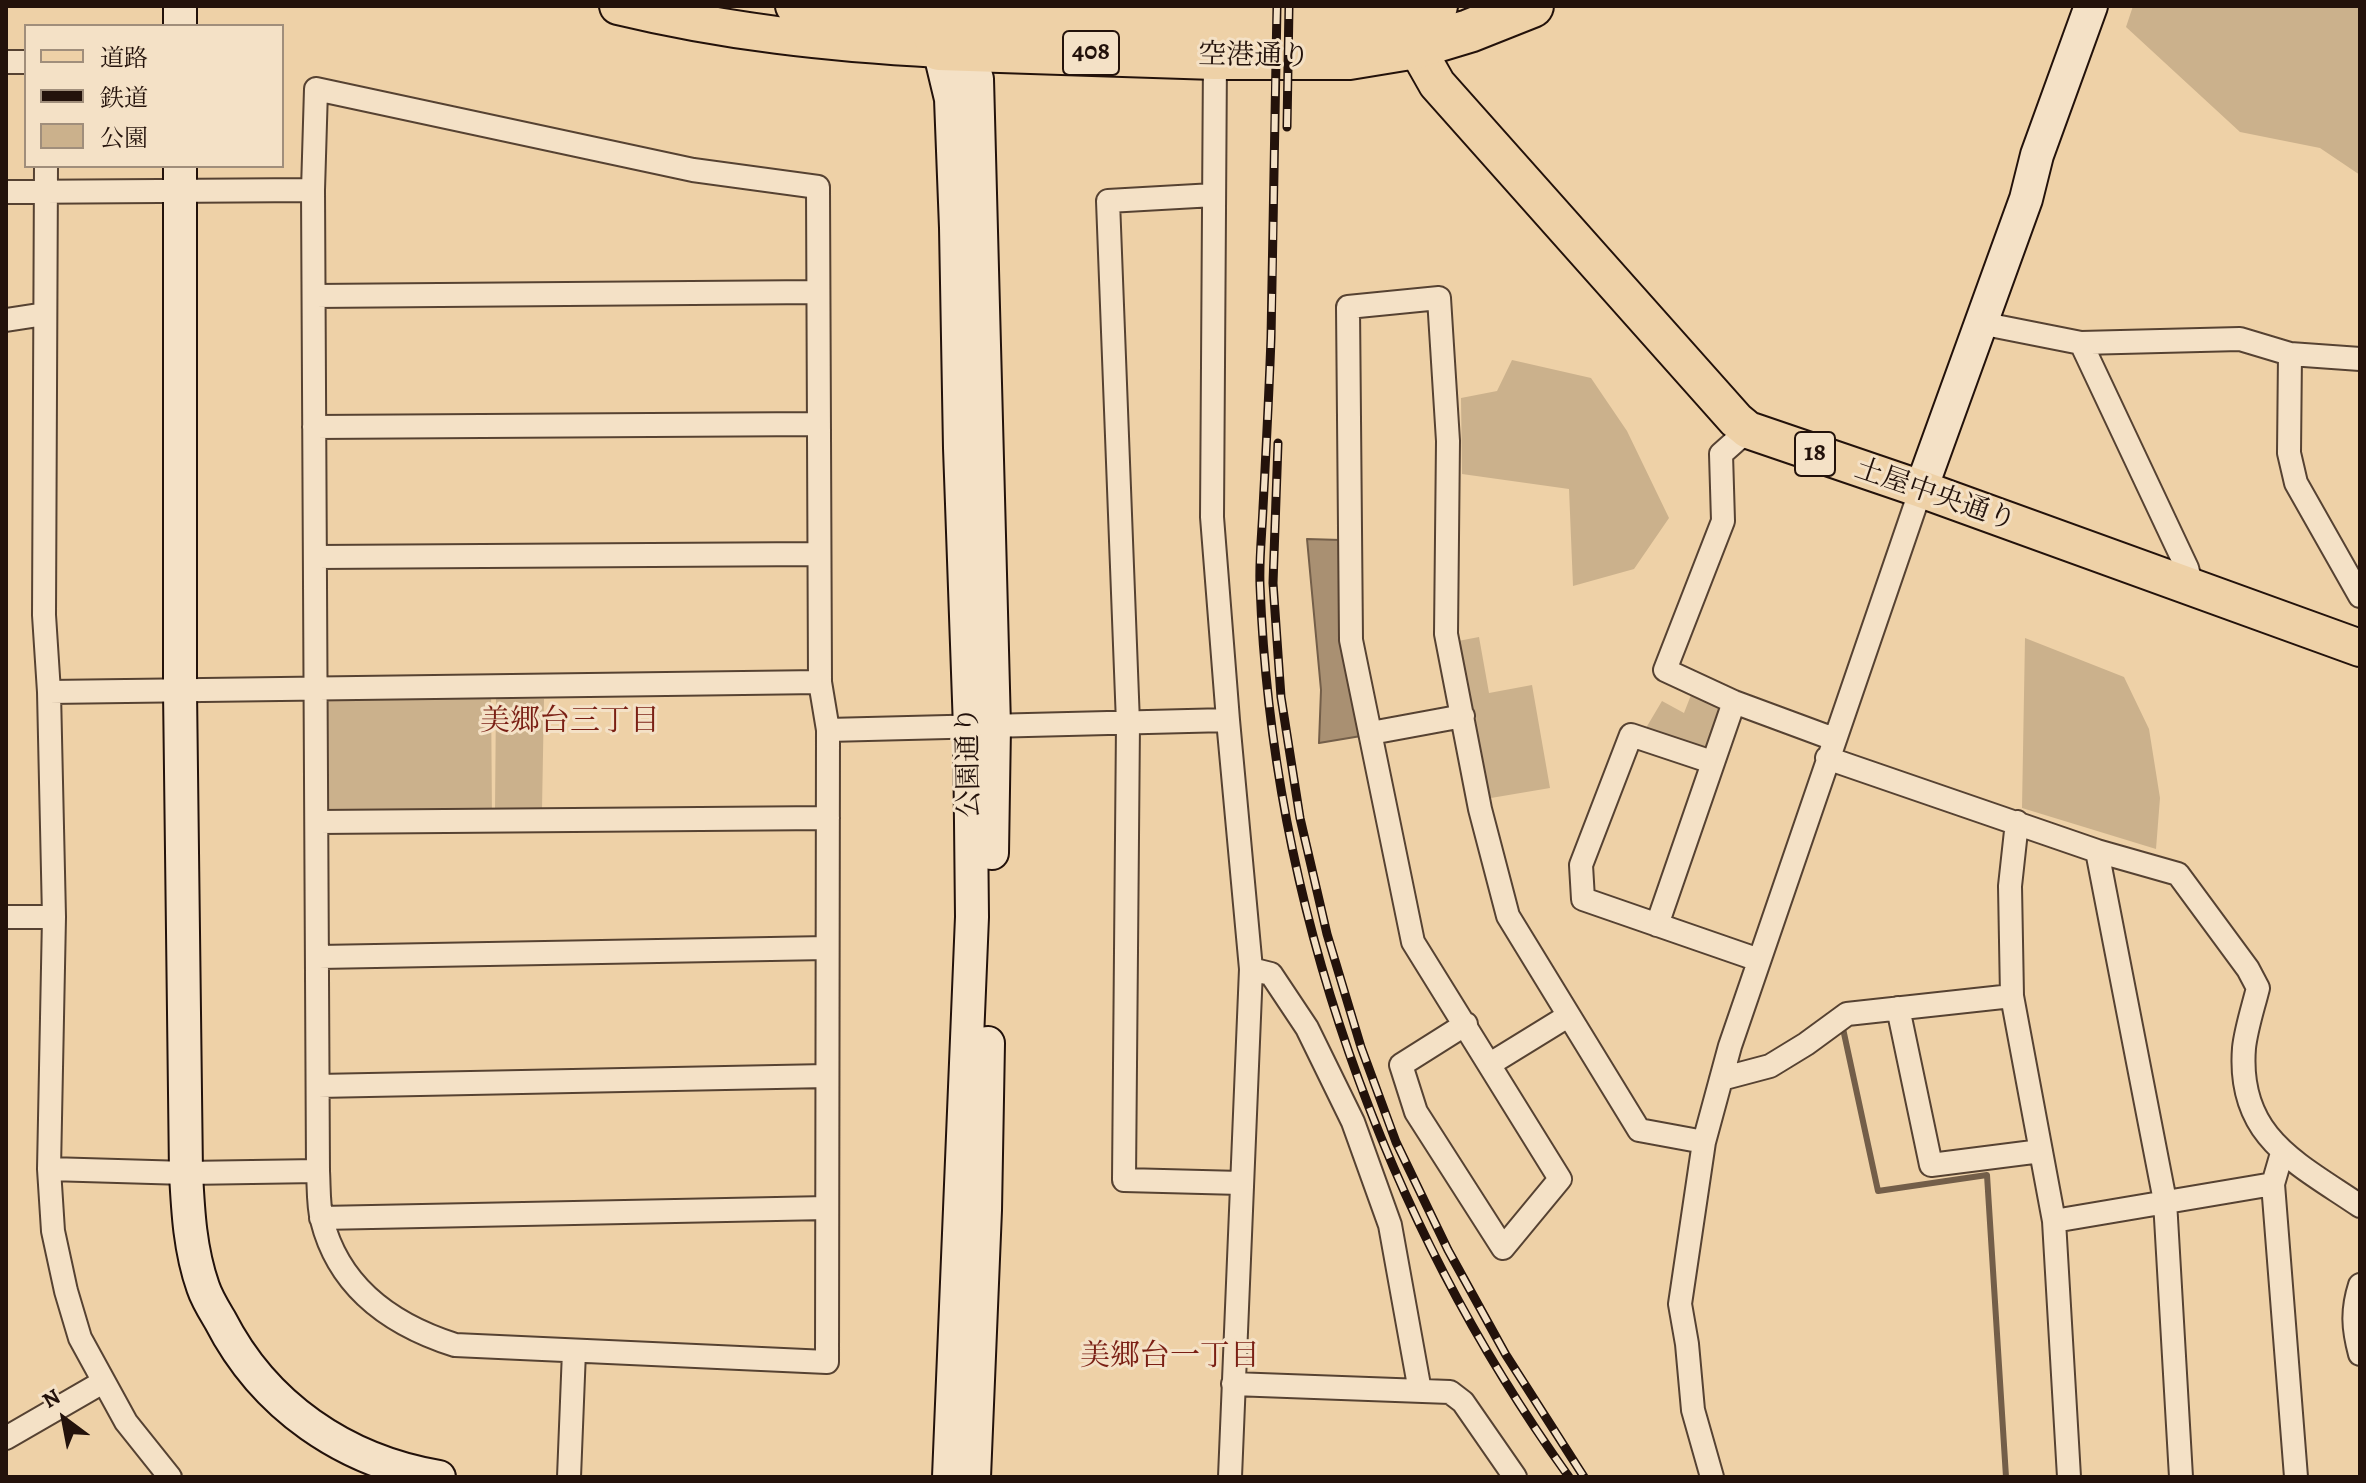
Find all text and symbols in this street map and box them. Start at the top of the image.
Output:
legend [24,24,284,168]
road number: 408 [1063,31,1119,75]
street label: 空港通り [1198,39,1310,75]
text: 道路 [100,42,148,74]
text: 鉄道 [100,82,148,114]
text: 公園 [100,122,148,154]
road number: 18 [1795,432,1835,476]
street label: 土屋中央通り [1850,453,2020,539]
district label: 美郷台三丁目 [480,705,660,741]
street label: 公園通り [952,706,988,818]
district label: 美郷台一丁目 [1080,1340,1260,1376]
north arrow [24,1379,104,1459]
text: N [37,1382,66,1416]

